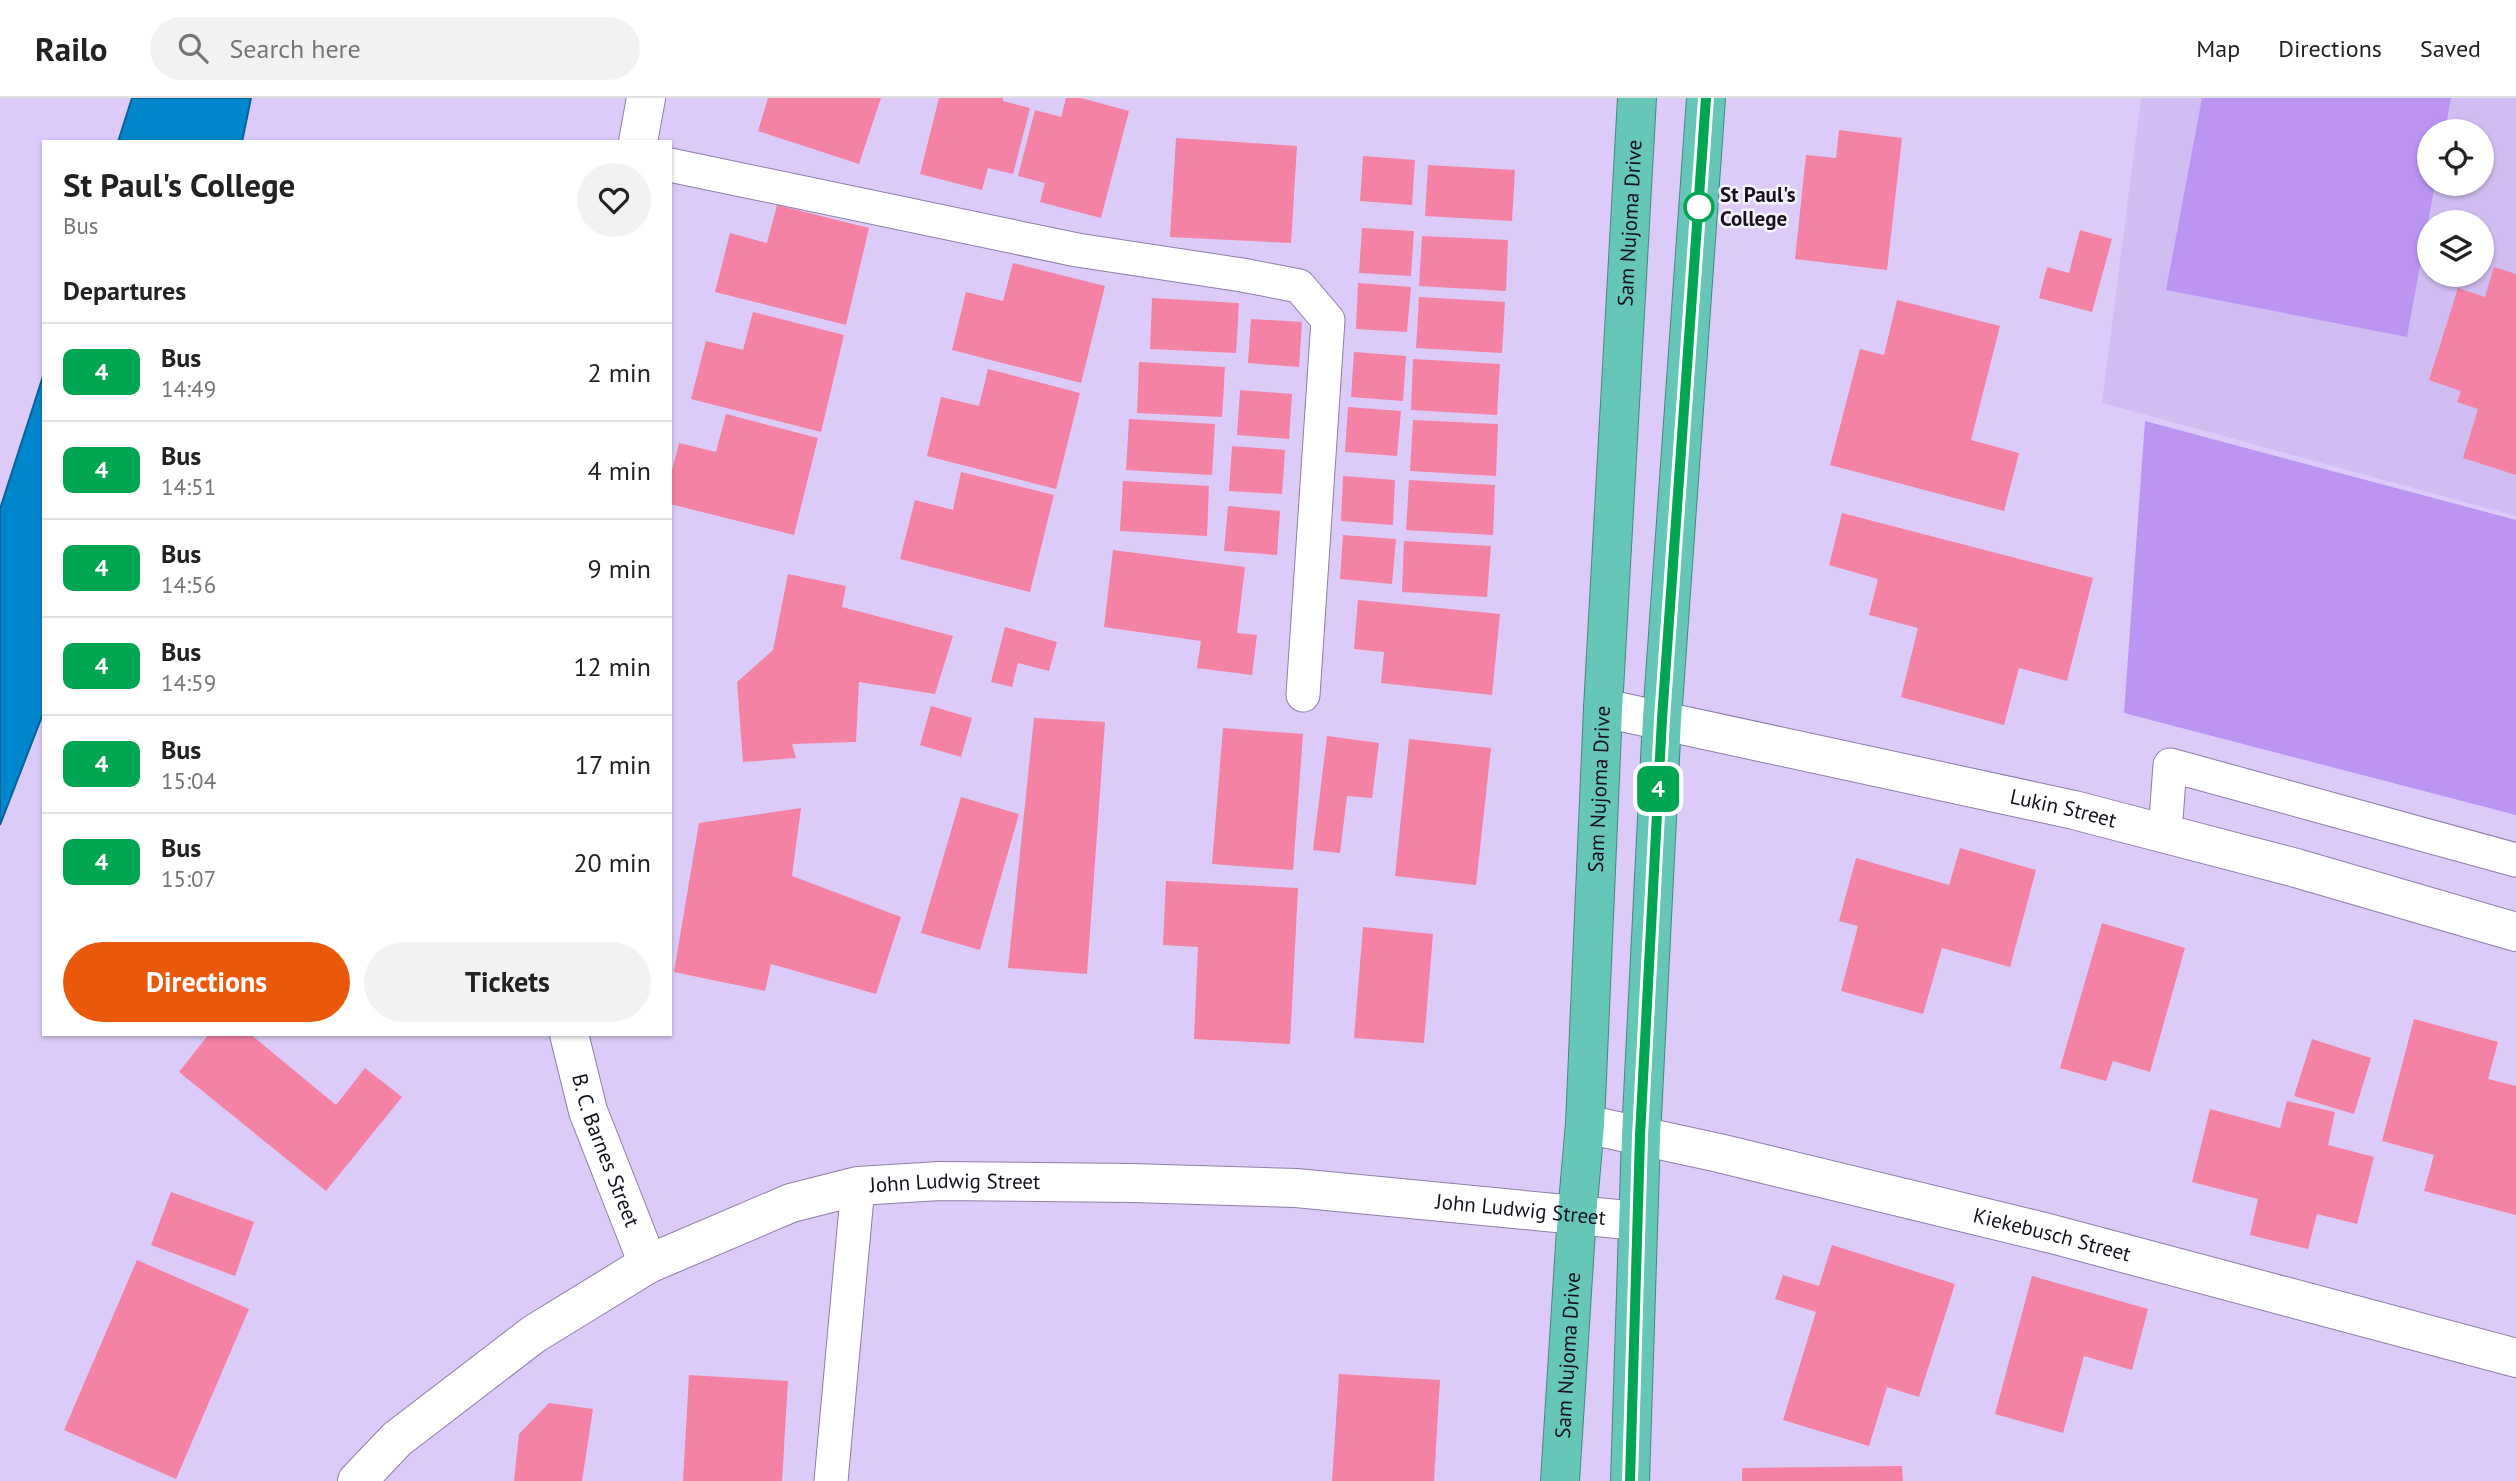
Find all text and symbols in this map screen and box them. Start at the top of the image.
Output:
search box [150,17,640,80]
text: Railo [35,27,108,70]
icon: search [174,29,212,67]
text: Search here [230,32,361,65]
text: Map [2196,33,2240,64]
text: Directions [2278,33,2382,64]
text: Saved [2420,33,2481,64]
map controls [2417,119,2494,287]
button: locate [2417,119,2494,196]
street label: Sam Nujoma Drive [1611,139,1648,307]
text: St Paul's College [63,163,295,206]
button: heart [577,163,651,237]
place label: St Paul's College [1720,181,1796,232]
marker: St Paul's College [1684,192,1714,222]
button: layers [2417,210,2494,287]
text: Bus [63,211,99,240]
text: Departures [63,274,186,307]
text: Bus [161,341,201,374]
text: 4 [95,356,108,387]
text: 2 min [588,356,651,389]
text: 14:49 [161,374,216,403]
text: Bus [161,439,201,472]
text: 4 [95,454,108,485]
text: 4 min [588,454,651,487]
text: 14:51 [161,472,216,501]
text: Bus [161,537,201,570]
text: 4 [95,552,108,583]
text: 9 min [588,552,651,585]
text: 14:56 [161,570,216,599]
text: Bus [161,635,201,668]
text: 4 [95,650,108,681]
text: 12 min [573,650,651,683]
text: 14:59 [161,668,216,697]
street label: Sam Nujoma Drive [1582,705,1616,873]
text: Bus [161,733,201,766]
text: 4 [95,748,108,779]
text: 17 min [575,748,651,781]
text: 15:04 [161,766,216,795]
line badge: 4 [1635,766,1681,812]
text: 4 [1651,773,1665,804]
street label: Lukin Street [2008,783,2119,833]
text: Bus [161,831,201,864]
text: 4 [95,846,108,877]
text: 20 min [573,846,651,879]
text: 15:07 [161,864,216,893]
button: Directions [63,942,350,1022]
button: Tickets [364,942,651,1022]
street label: B. C. Barnes Street [566,1071,646,1231]
street label: John Ludwig Street [868,1167,1040,1198]
street label: John Ludwig Street [1434,1187,1607,1231]
street label: Kiekebusch Street [1971,1201,2134,1267]
street label: Sam Nujoma Drive [1549,1271,1586,1439]

